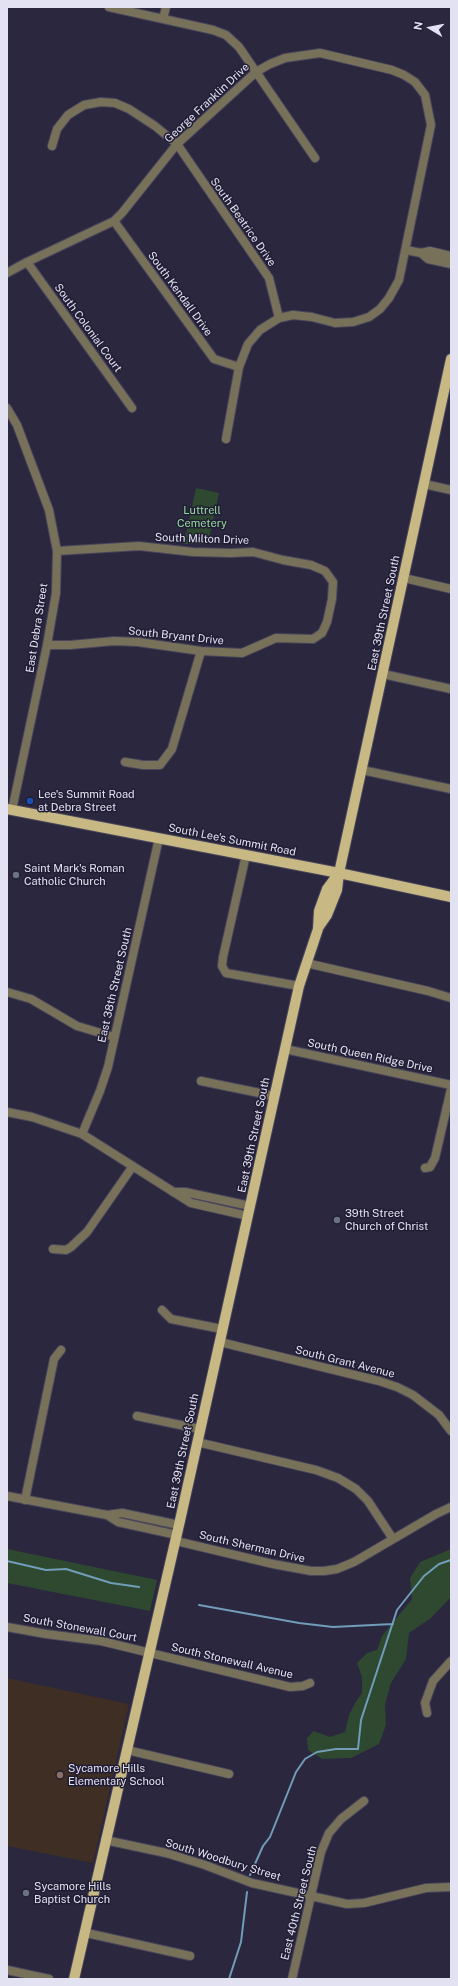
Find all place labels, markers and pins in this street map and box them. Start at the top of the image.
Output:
place label: Lee's Summit Road at Debra Street [38,788,135,814]
marker: Lee's Summit Road at Debra Street [25,796,35,806]
place label: Saint Mark's Roman Catholic Church [24,862,125,888]
marker: Saint Mark's Roman Catholic Church [11,870,21,880]
place label: 39th Street Church of Christ [345,1207,428,1233]
marker: 39th Street Church of Christ [332,1215,342,1225]
place label: Sycamore Hills Elementary School [68,1762,165,1788]
marker: Sycamore Hills Elementary School [55,1770,65,1780]
place label: Sycamore Hills Baptist Church [34,1880,111,1906]
marker: Sycamore Hills Baptist Church [21,1888,31,1898]

